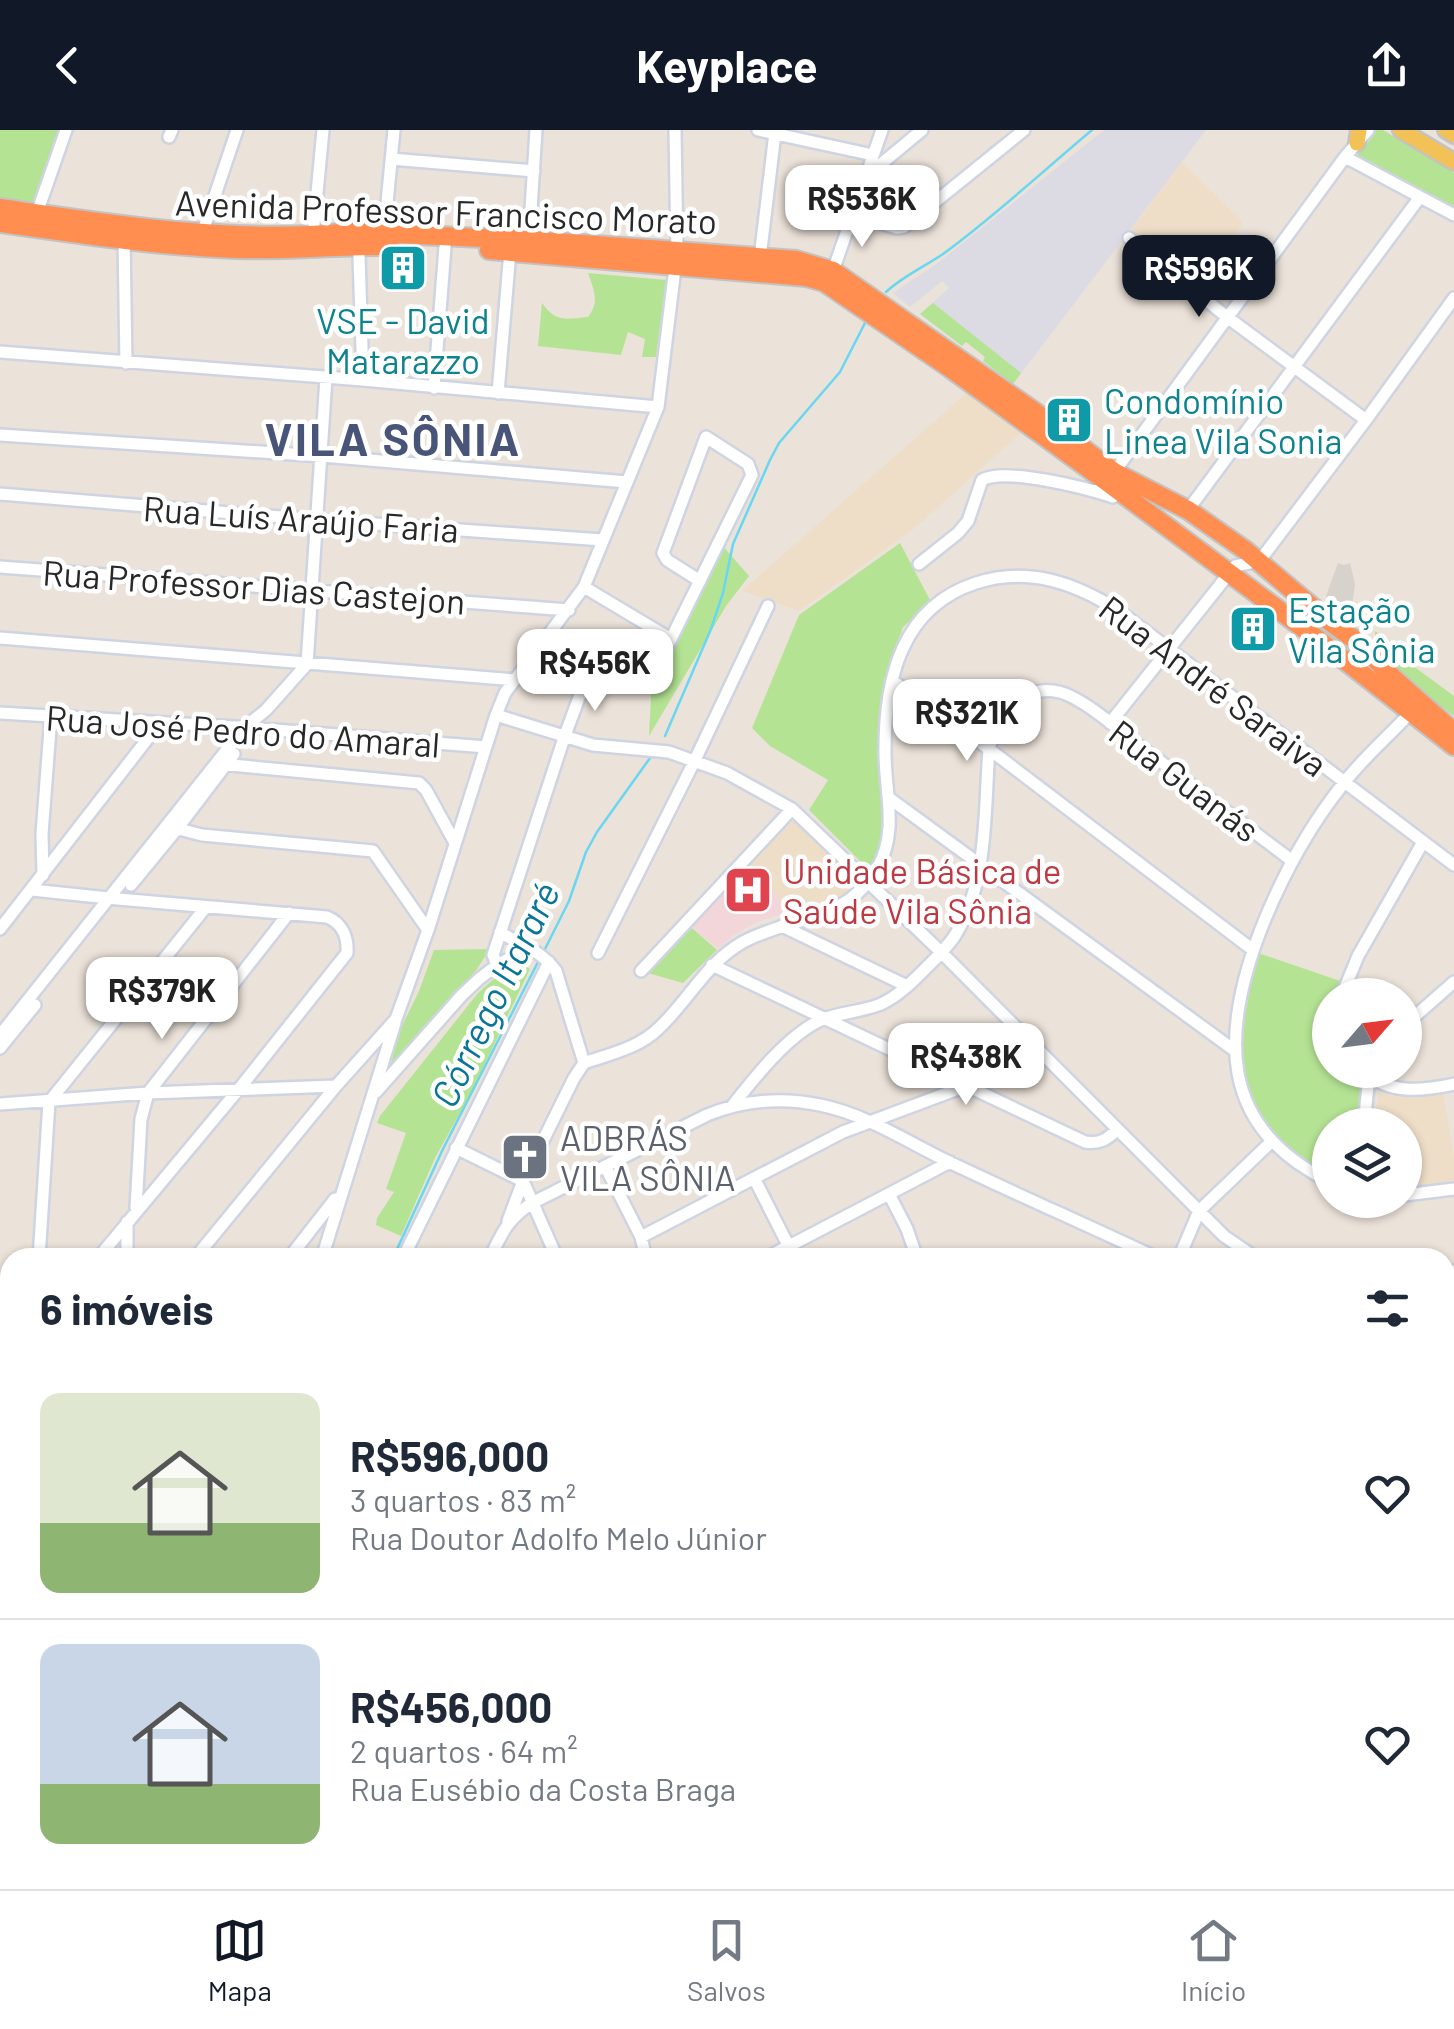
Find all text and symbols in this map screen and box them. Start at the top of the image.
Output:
icon: back [40,38,95,93]
text: Keyplace [636,38,818,92]
icon: share [1359,38,1414,93]
pin: R$536K [781,165,943,250]
text: R$536K [807,178,917,216]
street label: Avenida Professor Francisco Morato [174,181,718,241]
pin: R$596K [1118,235,1280,320]
building icon: VSE - David Matarazzo [377,242,429,294]
text: R$596K [1144,248,1254,286]
place label: VSE - David Matarazzo [316,299,490,381]
place label: Condomínio Linea Vila Sonia [1104,379,1342,461]
building icon: Condomínio Linea Vila Sonia [1043,394,1095,446]
district label: VILA SÔNIA [264,411,522,465]
street label: Rua Luís Araújo Faria [142,486,460,550]
street label: Rua Professor Dias Castejon [41,550,467,622]
street label: Rua André Saraiva [1092,586,1336,784]
place label: Estação Vila Sônia [1288,588,1435,670]
building icon: Estação Vila Sônia [1227,603,1279,655]
pin: R$456K [514,629,676,714]
text: R$456K [539,642,651,680]
pin: R$321K [886,679,1048,764]
text: R$321K [915,692,1019,730]
street label: Rua José Pedro do Amaral [44,695,442,765]
street label: Rua Guanás [1102,710,1268,850]
place label: Unidade Básica de Saúde Vila Sônia [783,849,1061,931]
hospital icon: Unidade Básica de Saúde Vila Sônia [722,864,774,916]
water label: Córrego Itararé [420,874,568,1114]
pin: R$379K [81,957,243,1042]
text: R$379K [108,970,216,1008]
north arrow [1312,978,1422,1088]
map controls [1312,978,1422,1218]
pin: R$438K [885,1023,1047,1108]
text: R$438K [910,1036,1022,1074]
button: layers [1312,1108,1422,1218]
place label: ADBRÁS VILA SÔNIA [560,1116,735,1198]
church icon: ADBRÁS VILA SÔNIA [499,1131,551,1183]
icon: filters [1360,1281,1415,1336]
text: 6 imóveis [40,1283,214,1333]
text: R$596,000 [350,1430,549,1480]
icon: home [120,1433,240,1553]
icon: heart [1360,1466,1415,1521]
text: 3 quartos · 83 m² [350,1480,576,1518]
text: Rua Doutor Adolfo Melo Júnior [350,1518,767,1556]
text: R$456,000 [350,1681,552,1731]
icon: home [120,1684,240,1804]
icon: heart [1360,1717,1415,1772]
text: 2 quartos · 64 m² [350,1731,578,1769]
text: Rua Eusébio da Costa Braga [350,1769,736,1807]
tab: Mapa [208,1913,272,2007]
tab: Salvos [687,1913,766,2007]
tab: Início [1181,1913,1246,2007]

